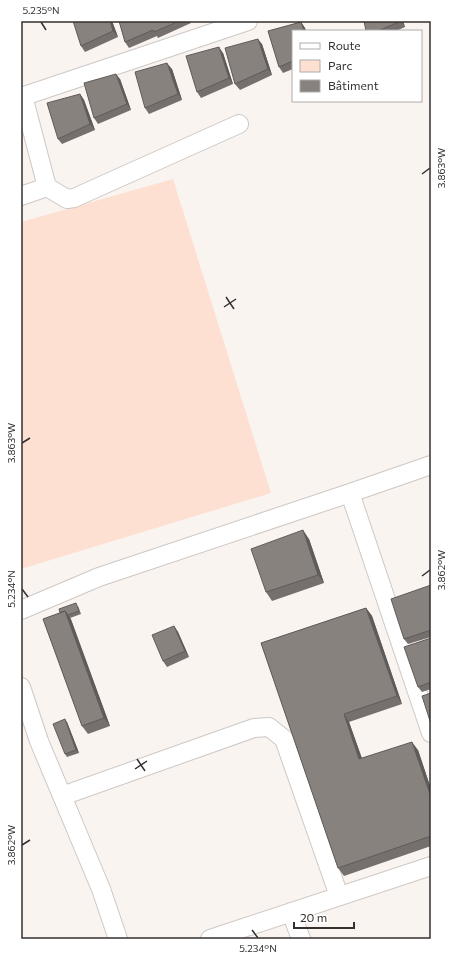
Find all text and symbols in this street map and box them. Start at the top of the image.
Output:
text: 5.235°N [22,4,60,16]
legend [292,30,422,102]
text: Route [328,38,361,52]
text: Parc [328,58,352,72]
text: Bâtiment [328,78,379,92]
text: 3.863°W [435,148,447,188]
text: 3.863°W [5,423,17,463]
text: 3.862°W [435,550,447,590]
text: 5.234°N [5,570,17,608]
text: 3.862°W [5,825,17,865]
scale bar [294,904,354,930]
text: 20 m [300,910,327,924]
text: 5.234°N [239,942,277,954]

